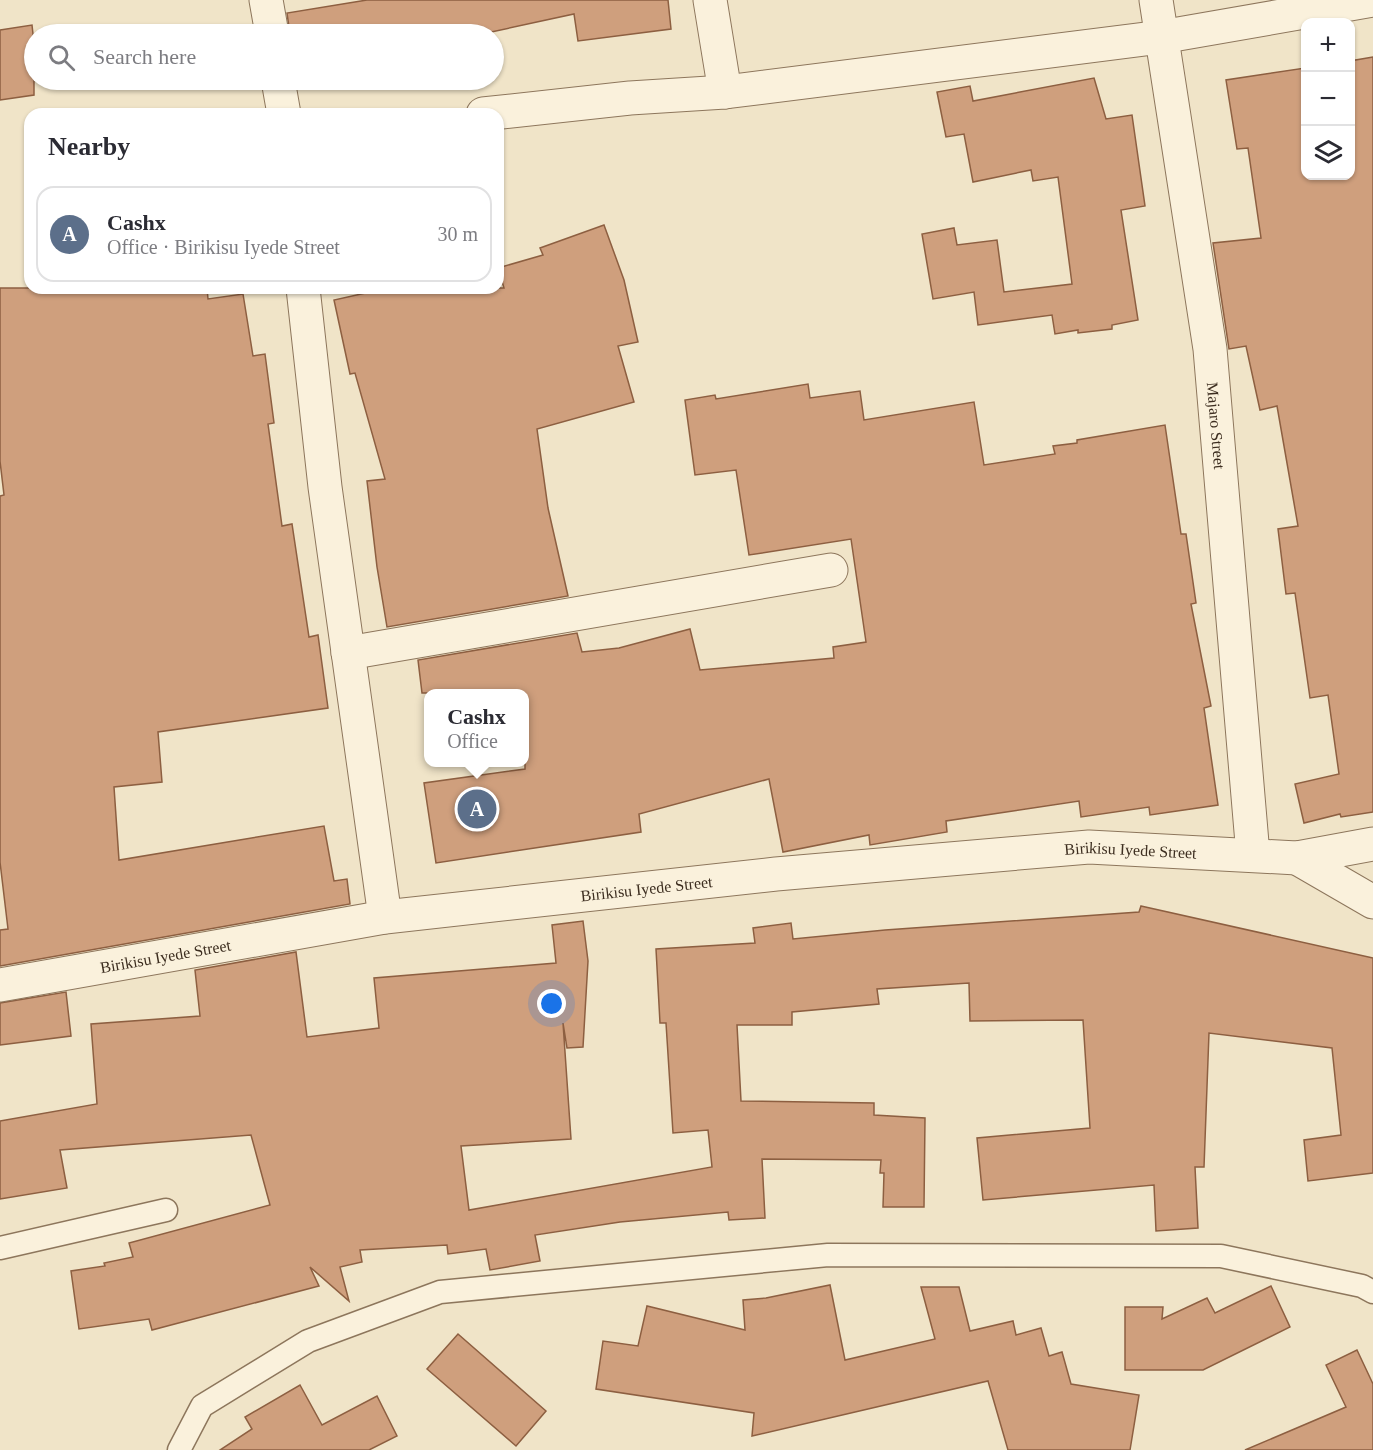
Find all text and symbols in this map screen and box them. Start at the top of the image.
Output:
map controls [1301,18,1355,180]
button: + [1301,18,1355,72]
search box [24,24,504,90]
icon: search [45,41,78,74]
text: Search here [93,44,196,69]
button: − [1301,72,1355,126]
button: layers [1301,126,1355,180]
text: Nearby [48,132,130,161]
text: Cashx [107,210,166,235]
text: A [62,223,77,245]
text: 30 m [437,223,478,245]
text: Office · Birikisu Iyede Street [107,236,340,258]
street label: Majaro Street [1204,381,1228,471]
popup [424,689,529,767]
text: Cashx [447,704,506,729]
text: Office [447,730,498,752]
pin: A [458,786,496,832]
street label: Birikisu Iyede Street [1064,839,1198,862]
street label: Birikisu Iyede Street [580,873,714,904]
street label: Birikisu Iyede Street [99,936,233,976]
your location [537,989,566,1018]

